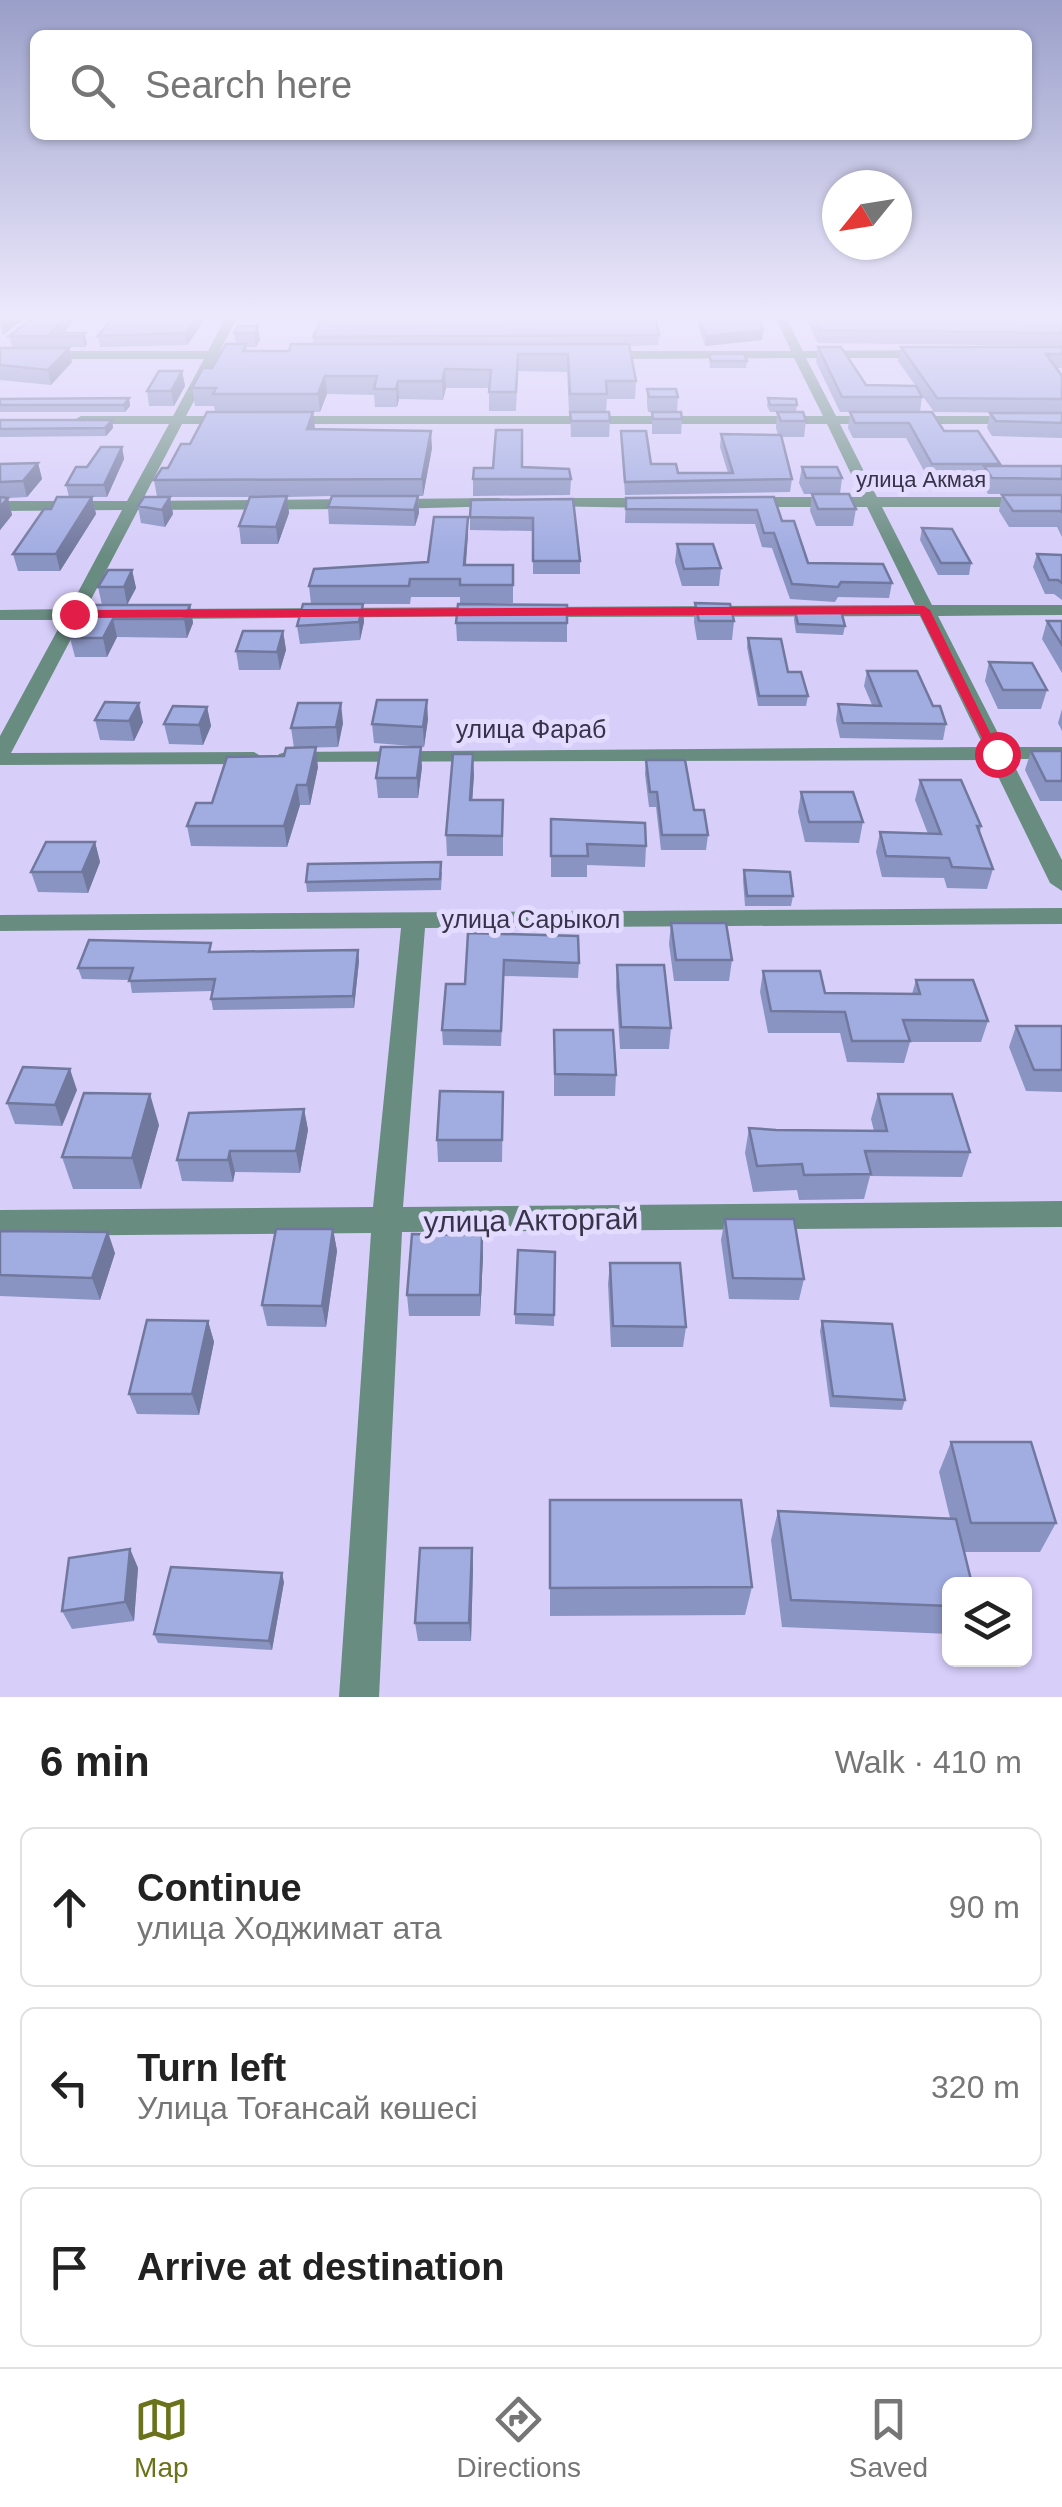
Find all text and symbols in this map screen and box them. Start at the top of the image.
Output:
search box [30,30,1032,140]
icon: search [65,58,120,113]
text: Search here [145,64,352,106]
north arrow [822,170,912,260]
street label: улица Акмая [856,467,986,492]
route end [52,592,98,638]
street label: улица Фараб [456,715,606,743]
route start [975,732,1021,778]
street label: улица Сарыкол [442,905,620,933]
street label: улица Акторгай [423,1202,639,1238]
map controls [942,1577,1032,1667]
button: layers [942,1577,1032,1667]
text: 6 min [40,1738,150,1785]
text: Walk · 410 m [835,1744,1022,1780]
text: Continue [137,1867,302,1909]
icon: ahead [42,1880,97,1935]
text: 90 m [949,1889,1020,1925]
text: улица Ходжимат ата [137,1910,442,1946]
text: Turn left [137,2047,286,2089]
icon: left [42,2060,97,2115]
text: 320 m [931,2069,1020,2105]
text: Улица Тоғансай көшесі [137,2090,478,2126]
icon: arrive [42,2240,97,2295]
text: Arrive at destination [137,2246,504,2288]
tab: Map [134,2392,189,2484]
tab: Directions [457,2392,581,2484]
tab: Saved [849,2392,928,2484]

